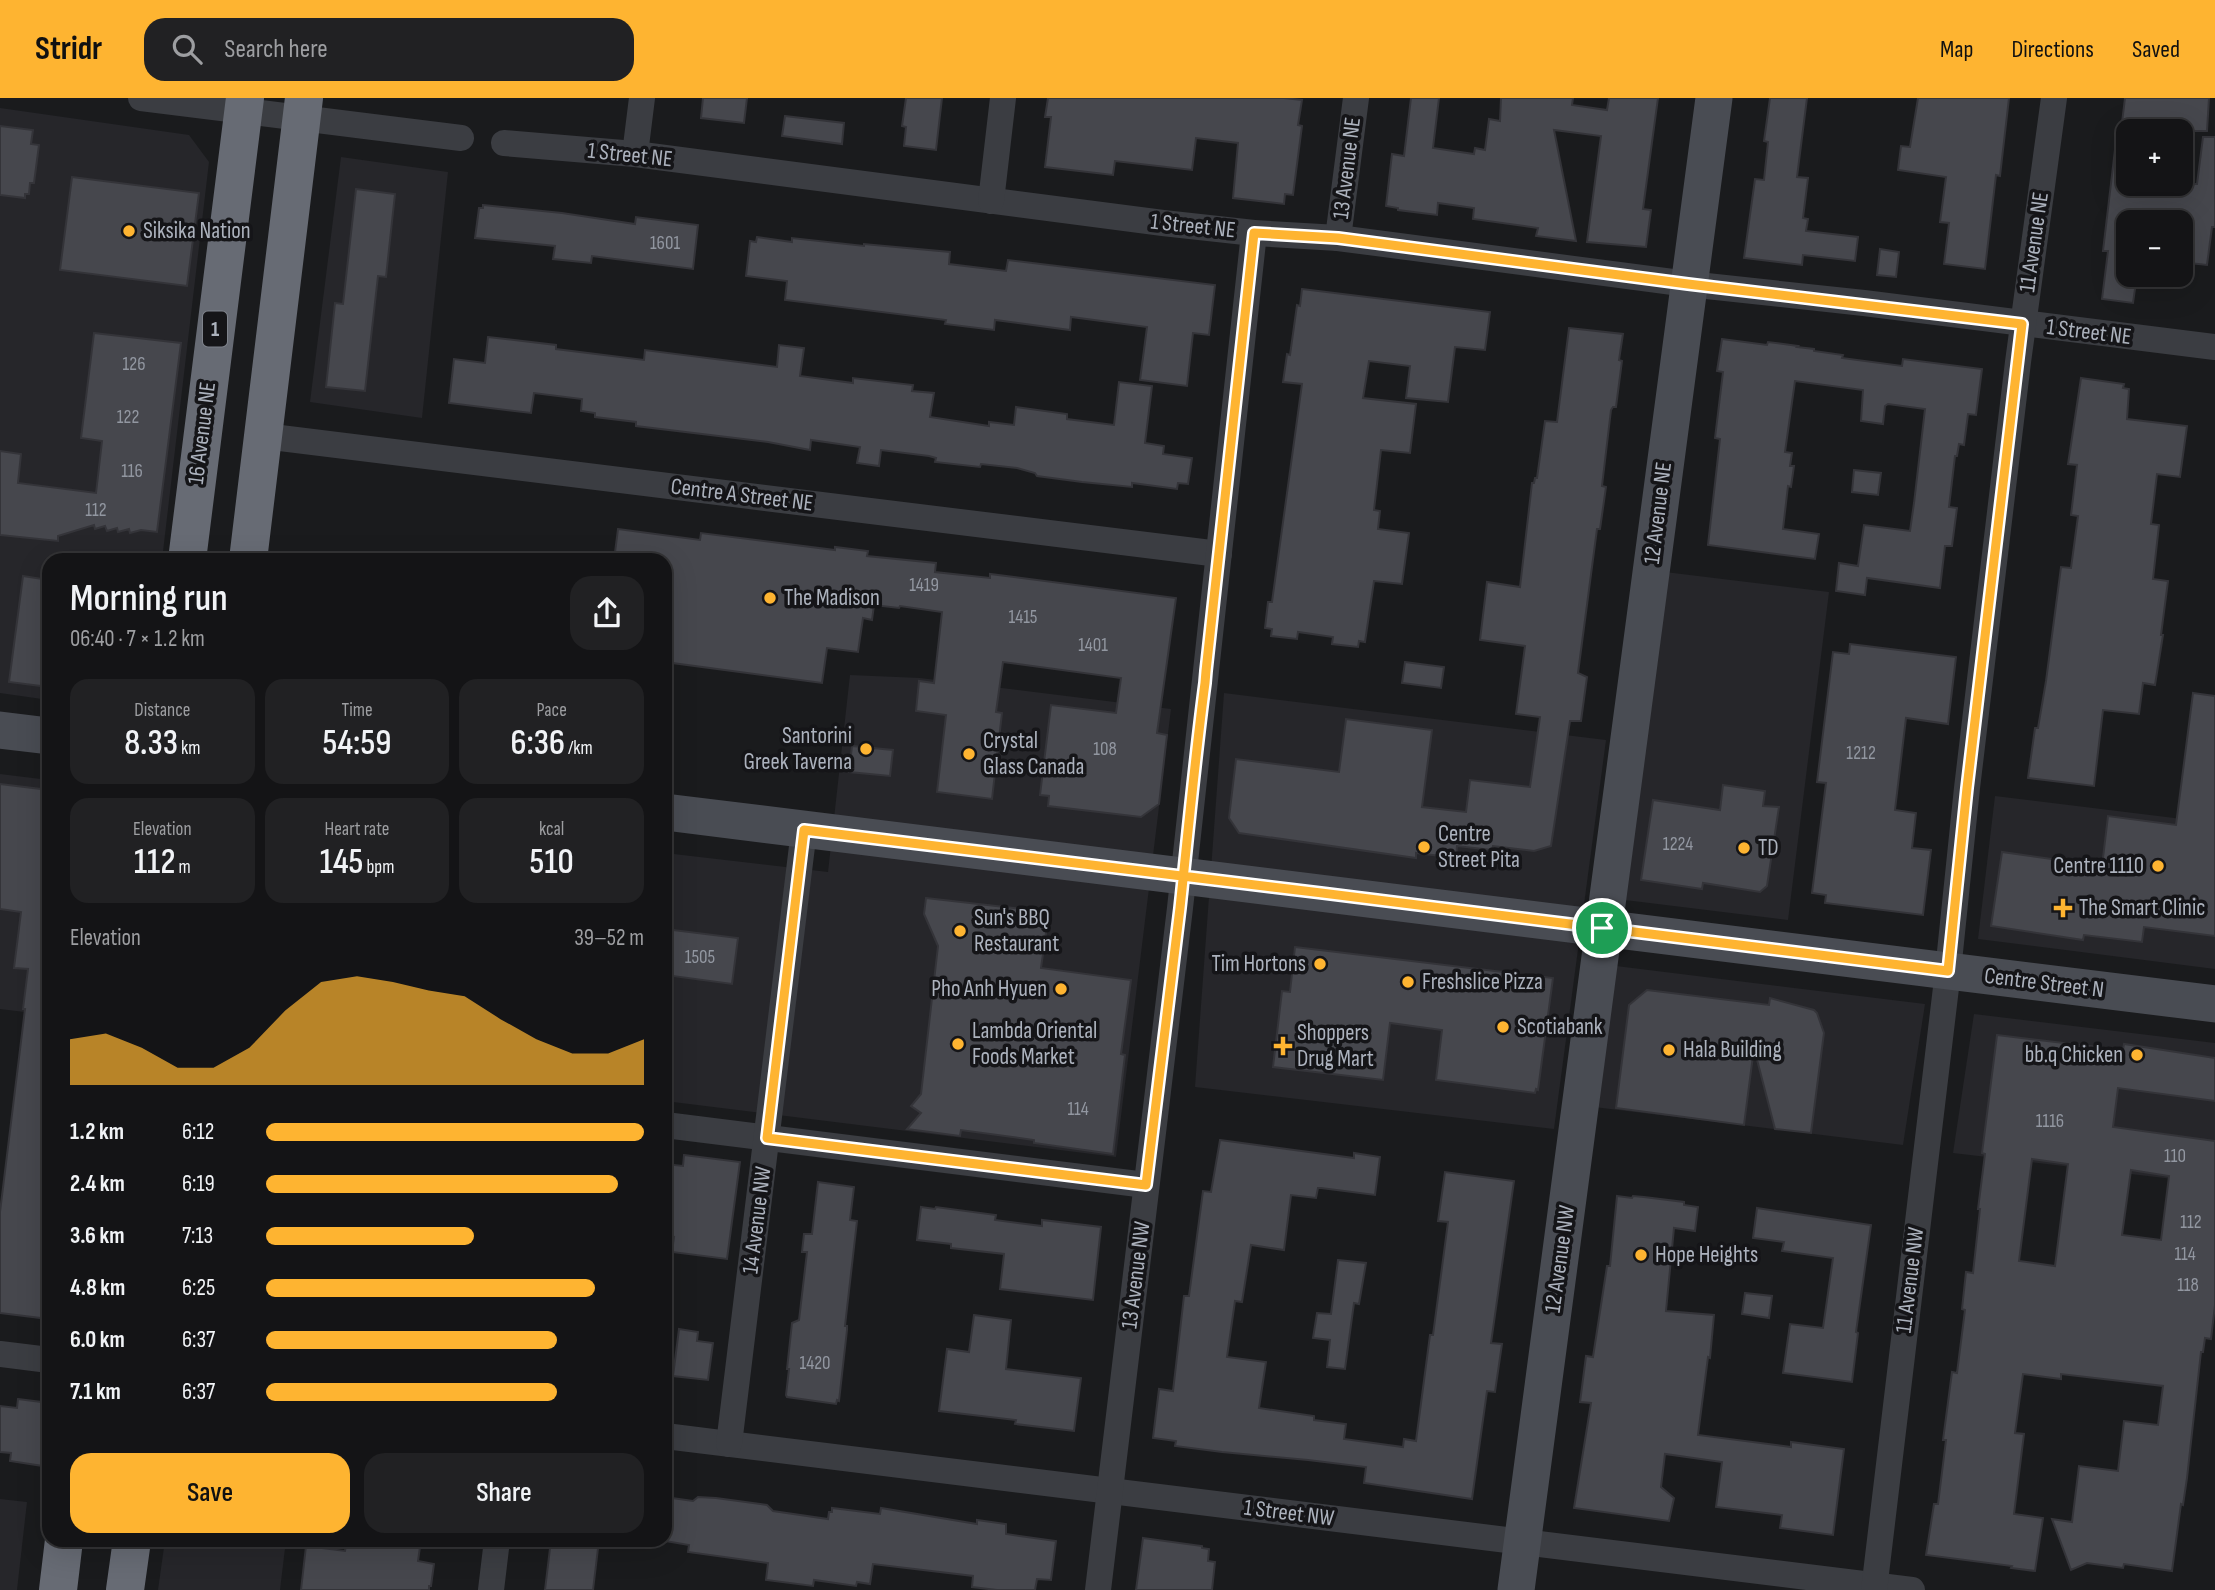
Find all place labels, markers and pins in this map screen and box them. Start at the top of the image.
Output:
place label: Siksika Nation [143,217,251,245]
marker: Siksika Nation [121,223,137,239]
place label: The Madison [784,584,880,612]
marker: The Madison [762,590,778,606]
place label: Santorini Greek Taverna [744,722,852,776]
place label: Crystal Glass Canada [983,727,1084,781]
marker: Santorini Greek Taverna [858,741,874,757]
marker: Crystal Glass Canada [961,746,977,762]
place label: Centre Street Pita [1438,820,1520,874]
place label: TD [1758,834,1779,862]
marker: Centre Street Pita [1416,839,1432,855]
marker: TD [1736,840,1752,856]
place label: Centre 1110 [2053,852,2144,880]
marker: Centre 1110 [2150,858,2166,874]
place label: The Smart Clinic [2079,894,2205,922]
pin [1572,898,1632,958]
marker: The Smart Clinic [2053,898,2073,918]
place label: Sun's BBQ Restaurant [974,904,1059,958]
marker: Sun's BBQ Restaurant [952,923,968,939]
place label: Tim Hortons [1211,950,1306,978]
marker: Tim Hortons [1312,956,1328,972]
place label: Freshslice Pizza [1422,968,1543,996]
marker: Freshslice Pizza [1400,974,1416,990]
place label: Pho Anh Hyuen [931,975,1047,1003]
marker: Pho Anh Hyuen [1053,981,1069,997]
place label: Scotiabank [1517,1013,1603,1041]
place label: Lambda Oriental Foods Market [972,1017,1097,1071]
place label: Shoppers Drug Mart [1297,1019,1374,1073]
marker: Scotiabank [1495,1019,1511,1035]
marker: Lambda Oriental Foods Market [950,1036,966,1052]
place label: Hala Building [1683,1036,1782,1064]
marker: Shoppers Drug Mart [1275,1038,1291,1054]
place label: bb.q Chicken [2025,1041,2123,1069]
marker: Hala Building [1661,1042,1677,1058]
marker: bb.q Chicken [2129,1047,2145,1063]
place label: Hope Heights [1655,1241,1758,1269]
marker: Hope Heights [1633,1247,1649,1263]

